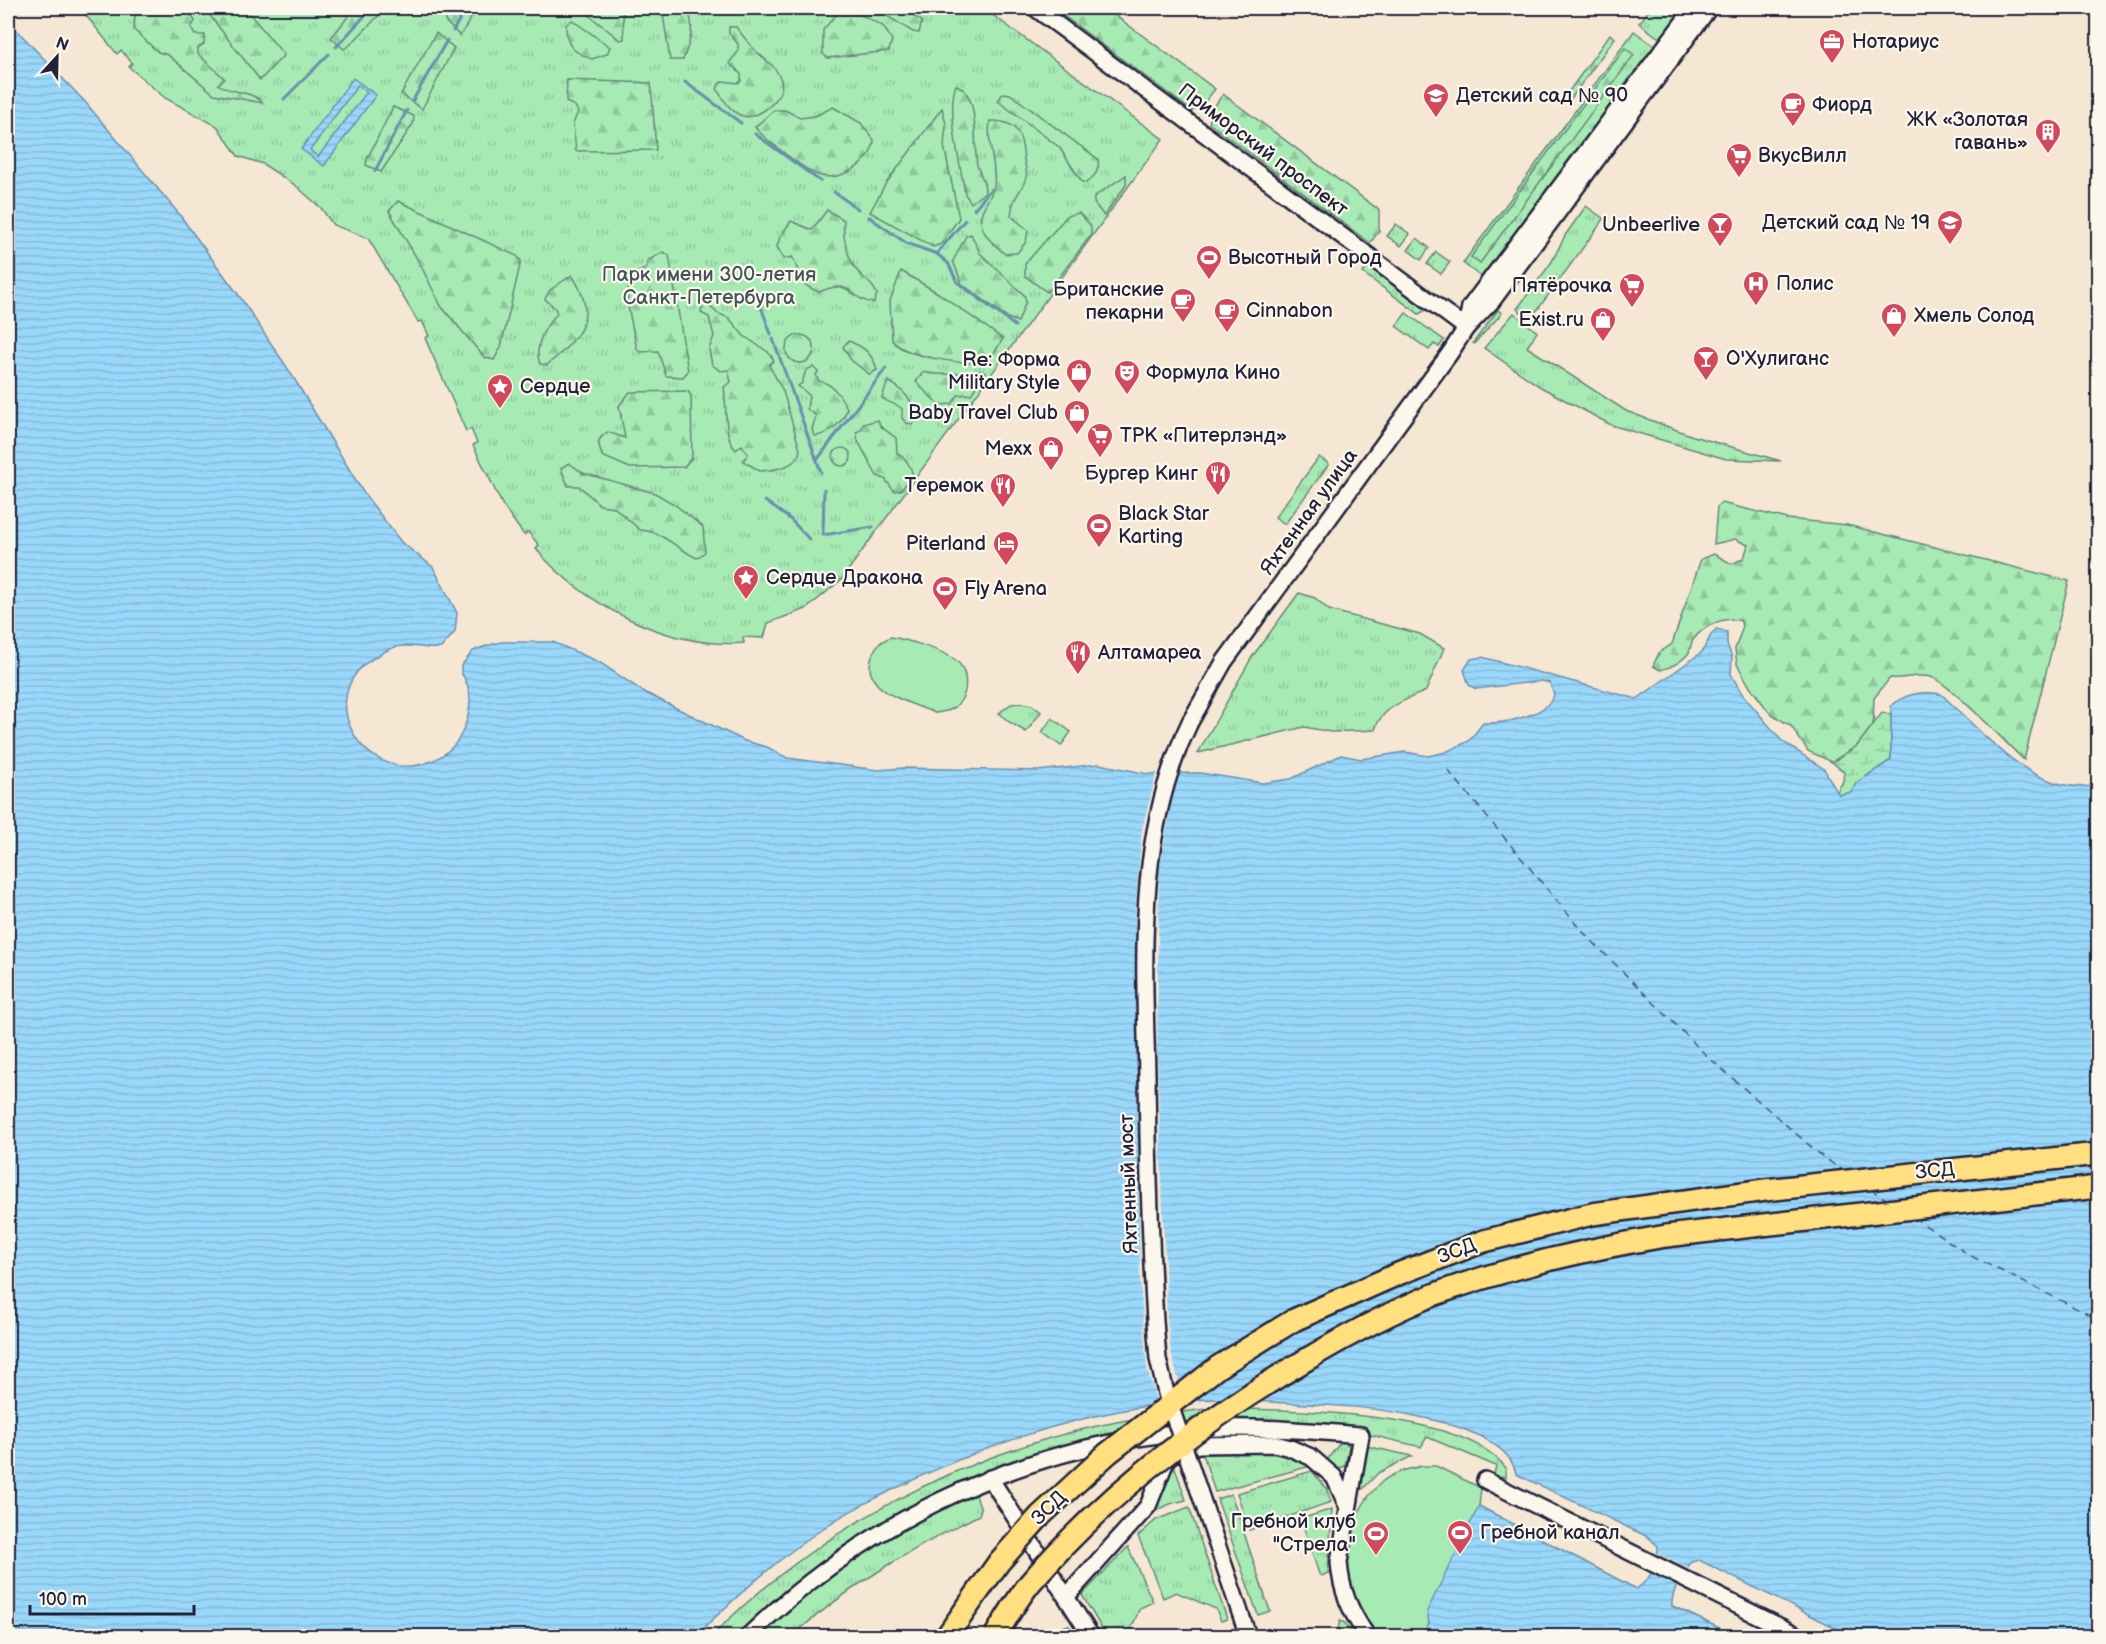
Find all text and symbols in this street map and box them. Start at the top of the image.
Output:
north arrow [27,27,87,87]
office icon: Нотариус [1817,27,1847,65]
place label: Нотариус [1852,30,1939,54]
text: N [53,33,71,56]
street label: Приморский проспект [1173,78,1353,222]
school or university icon: Детский сад № 90 [1421,81,1451,119]
place label: Детский сад № 90 [1456,84,1628,108]
cafe icon: Фиорд [1778,90,1808,128]
place label: Фиорд [1812,93,1872,117]
place label: ЖК «Золотая гавань» [1906,108,2028,155]
building icon: ЖК «Золотая гавань» [2033,117,2063,155]
supermarket icon: ВкусВилл [1724,141,1754,179]
place label: ВкусВилл [1758,144,1847,168]
school or university icon: Детский сад № 19 [1935,208,1965,246]
bar icon: Unbeerlive [1705,210,1735,248]
place label: Детский сад № 19 [1762,211,1930,235]
place label: Unbeerlive [1602,213,1700,237]
sports icon: Высотный Город [1194,243,1224,281]
place label: Высотный Город [1228,246,1382,270]
park label: Парк имени 300-летия Санкт-Петербурга [602,263,816,310]
hospital icon: Полис [1741,269,1771,307]
supermarket icon: Пятёрочка [1617,271,1647,309]
place label: Полис [1776,272,1834,296]
place label: Пятёрочка [1512,274,1612,298]
place label: Британские пекарни [1053,278,1164,325]
cafe icon: Британские пекарни [1168,286,1198,324]
cafe icon: Cinnabon [1212,296,1242,334]
place label: Cinnabon [1246,299,1333,323]
shop icon: Хмель Солод [1879,301,1909,339]
place label: Хмель Солод [1914,304,2034,328]
shop icon: Exist.ru [1588,305,1618,343]
place label: Exist.ru [1518,308,1584,332]
bar icon: О'Хулиганс [1691,344,1721,382]
place label: О'Хулиганс [1726,347,1829,371]
place label: Re: Форма Military Style [948,348,1060,395]
shop icon: Re: Форма Military Style [1064,357,1094,395]
theatre icon: Формула Кино [1112,358,1142,396]
place label: Формула Кино [1146,361,1280,385]
place icon: Сердце [485,372,515,410]
place label: Сердце [520,375,590,399]
shop icon: Baby Travel Club [1062,398,1092,436]
place label: Baby Travel Club [908,401,1058,425]
supermarket icon: ТРК «Питерлэнд» [1085,421,1115,459]
place label: ТРК «Питерлэнд» [1120,424,1287,448]
shop icon: Mexx [1036,434,1066,472]
place label: Mexx [984,437,1033,461]
street label: Яхтенная улица [1255,444,1363,580]
restaurant icon: Бургер Кинг [1203,459,1233,497]
place label: Бургер Кинг [1085,462,1198,486]
restaurant icon: Теремок [988,471,1018,509]
place label: Теремок [905,474,984,498]
place label: Black Star Karting [1118,502,1210,549]
sports icon: Black Star Karting [1084,511,1114,549]
hotel icon: Piterland [991,529,1021,567]
place label: Piterland [906,532,986,556]
place icon: Сердце Дракона [731,563,761,601]
place label: Сердце Дракона [766,566,923,590]
sports icon: Fly Arena [930,574,960,612]
place label: Fly Arena [964,577,1047,601]
restaurant icon: Алтамареа [1063,638,1093,676]
place label: Алтамареа [1097,641,1202,665]
street label: Яхтенный мост [1115,1113,1143,1254]
street label: ЗСД [1914,1157,1956,1185]
street label: ЗСД [1434,1233,1480,1269]
street label: ЗСД [1026,1486,1072,1530]
place label: Гребной клуб "Стрела" [1231,1510,1356,1557]
sports icon: Гребной канал [1445,1518,1475,1556]
sports icon: Гребной клуб "Стрела" [1361,1519,1391,1557]
place label: Гребной канал [1480,1521,1620,1545]
scale bar [30,1578,194,1616]
text: 100 m [39,1589,87,1610]

